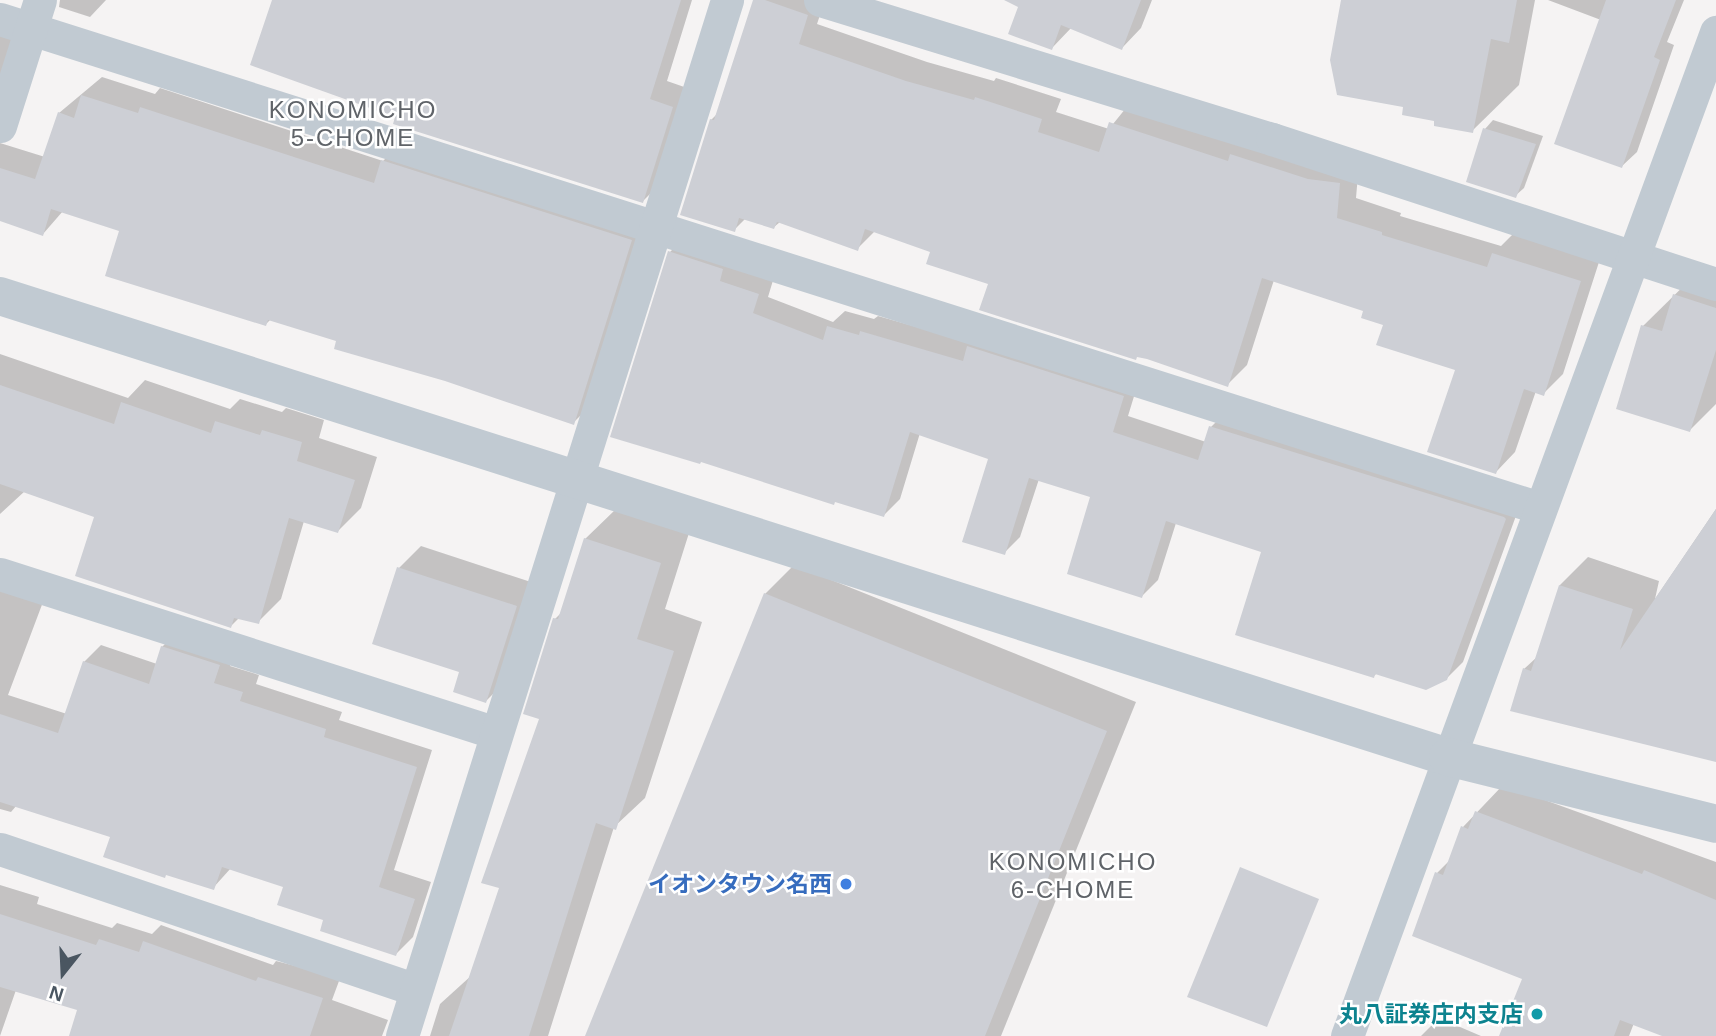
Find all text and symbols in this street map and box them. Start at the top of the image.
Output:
district label: KONOMICHO 5-CHOME [270,96,436,152]
district label: KONOMICHO 6-CHOME [990,848,1156,904]
place label: イオンタウン名西 [648,870,832,898]
marker: イオンタウン名西 [838,876,854,892]
north arrow [28,938,98,1008]
text: N [47,981,66,1006]
place label: 丸八証券庄内支店 [1339,1000,1523,1028]
marker: 丸八証券庄内支店 [1529,1006,1545,1022]

